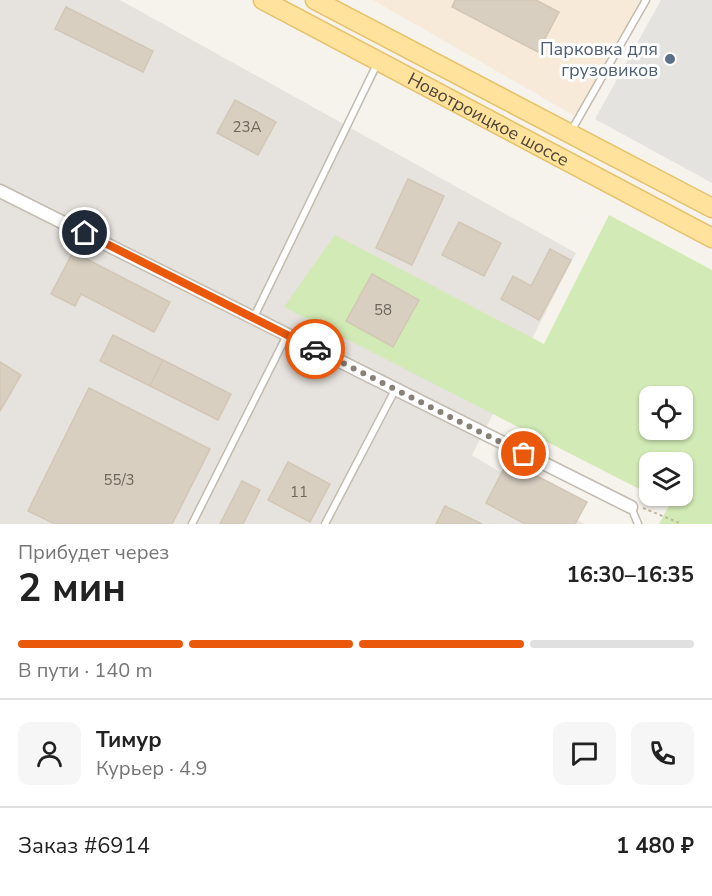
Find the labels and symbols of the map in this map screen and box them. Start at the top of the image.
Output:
place label: Парковка для грузовиков [540,37,658,82]
marker: Парковка для грузовиков [663,52,677,66]
street label: Новотроицкое шоссе [403,67,573,172]
house number: 23А [233,117,262,137]
pin [59,207,110,258]
house number: 58 [374,300,392,320]
courier [285,319,345,379]
pin [498,428,549,479]
house number: 55/3 [103,470,135,490]
house number: 11 [290,482,308,502]

